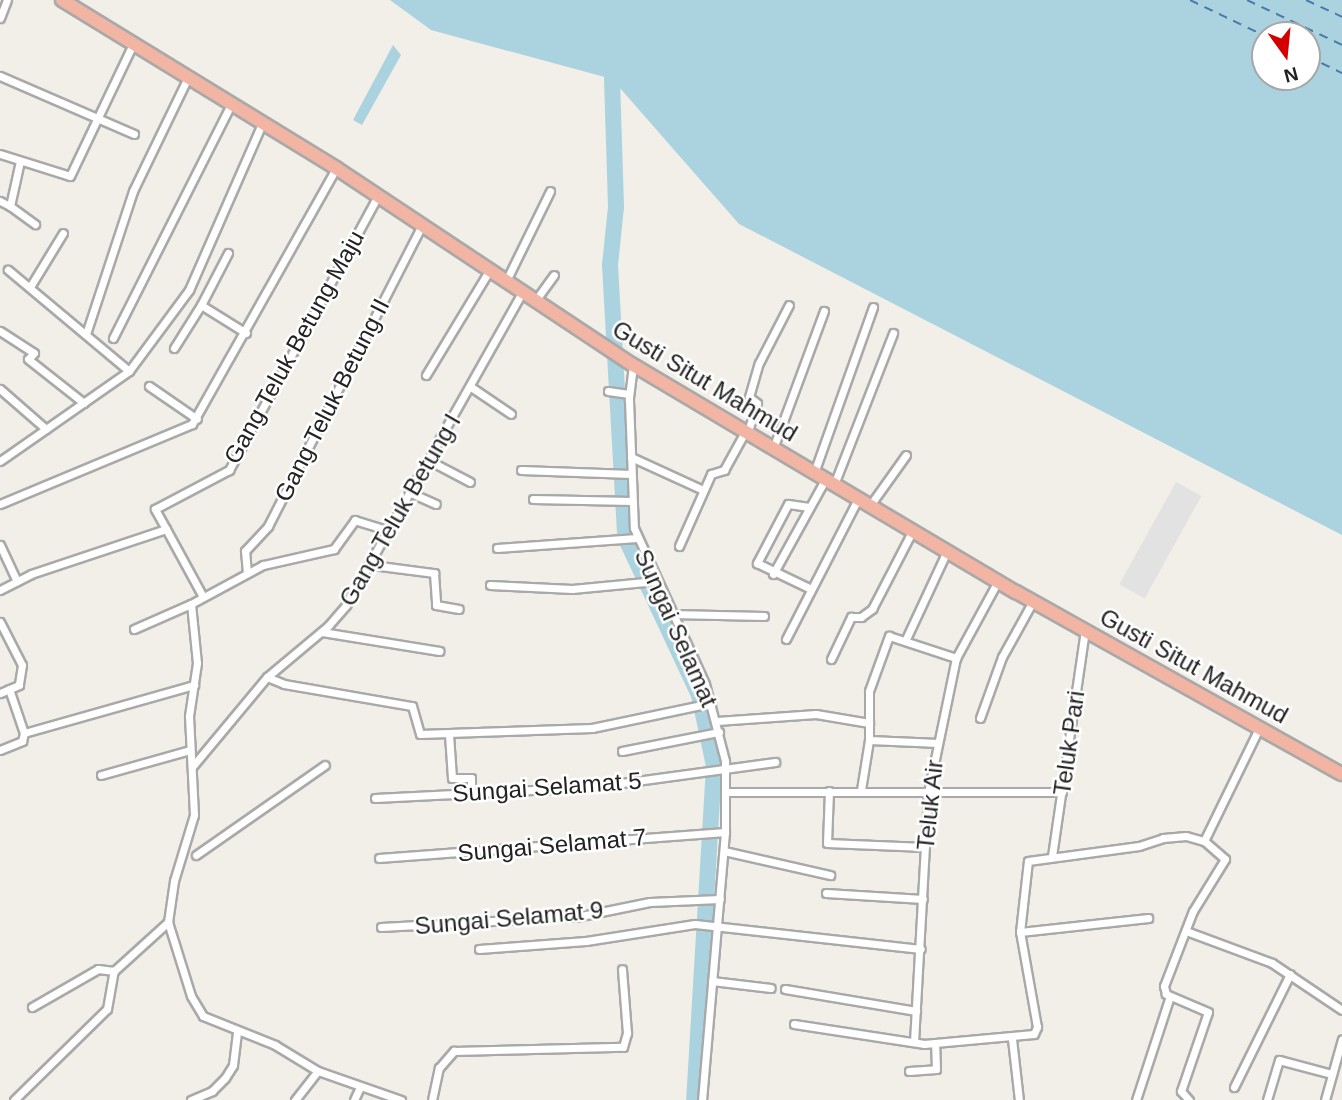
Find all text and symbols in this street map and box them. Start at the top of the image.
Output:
north arrow [1251,21,1321,91]
text: N [1282,63,1300,87]
street label: Gang Teluk Betung Maju [218,225,370,469]
street label: Gang Teluk Betung II [268,294,396,506]
street label: Gusti Situt Mahmud [607,314,803,448]
street label: Gang Teluk Betung I [333,409,467,611]
street label: Sungai Selamat [628,545,724,711]
street label: Gusti Situt Mahmud [1095,602,1293,730]
street label: Teluk Pari [1047,689,1091,797]
street label: Teluk Air [911,758,949,852]
street label: Sungai Selamat 5 [451,766,643,808]
street label: Sungai Selamat 7 [456,822,648,868]
street label: Sungai Selamat 9 [413,895,605,941]

